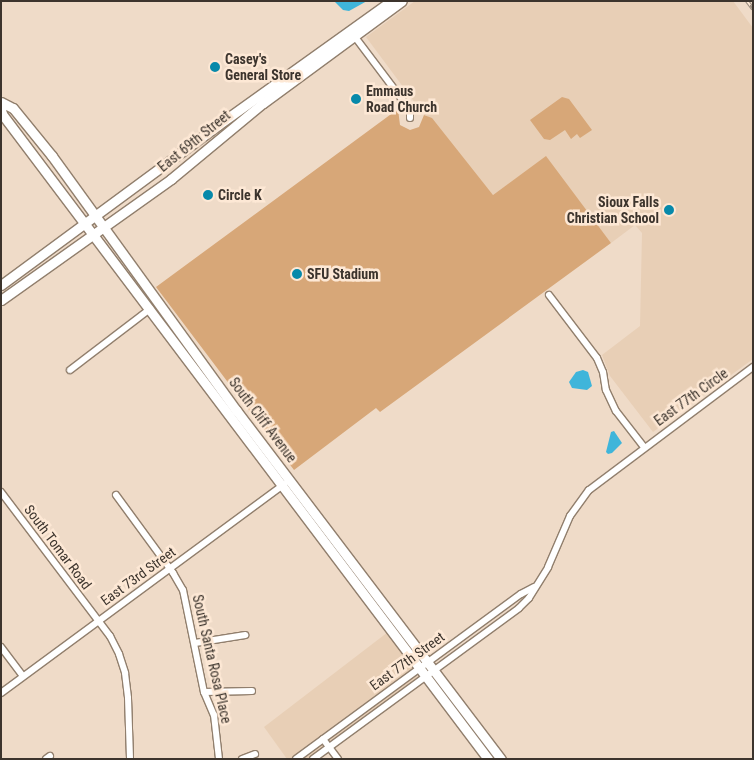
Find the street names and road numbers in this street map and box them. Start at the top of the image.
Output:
street label: East 69th Street [154,107,234,175]
street label: East 77th Circle [651,365,731,429]
street label: South Cliff Avenue [226,374,300,466]
street label: South Tomar Road [21,501,95,593]
street label: East 73rd Street [97,543,179,609]
street label: South Santa Rosa Place [189,593,235,725]
street label: East 77th Street [366,628,448,694]

